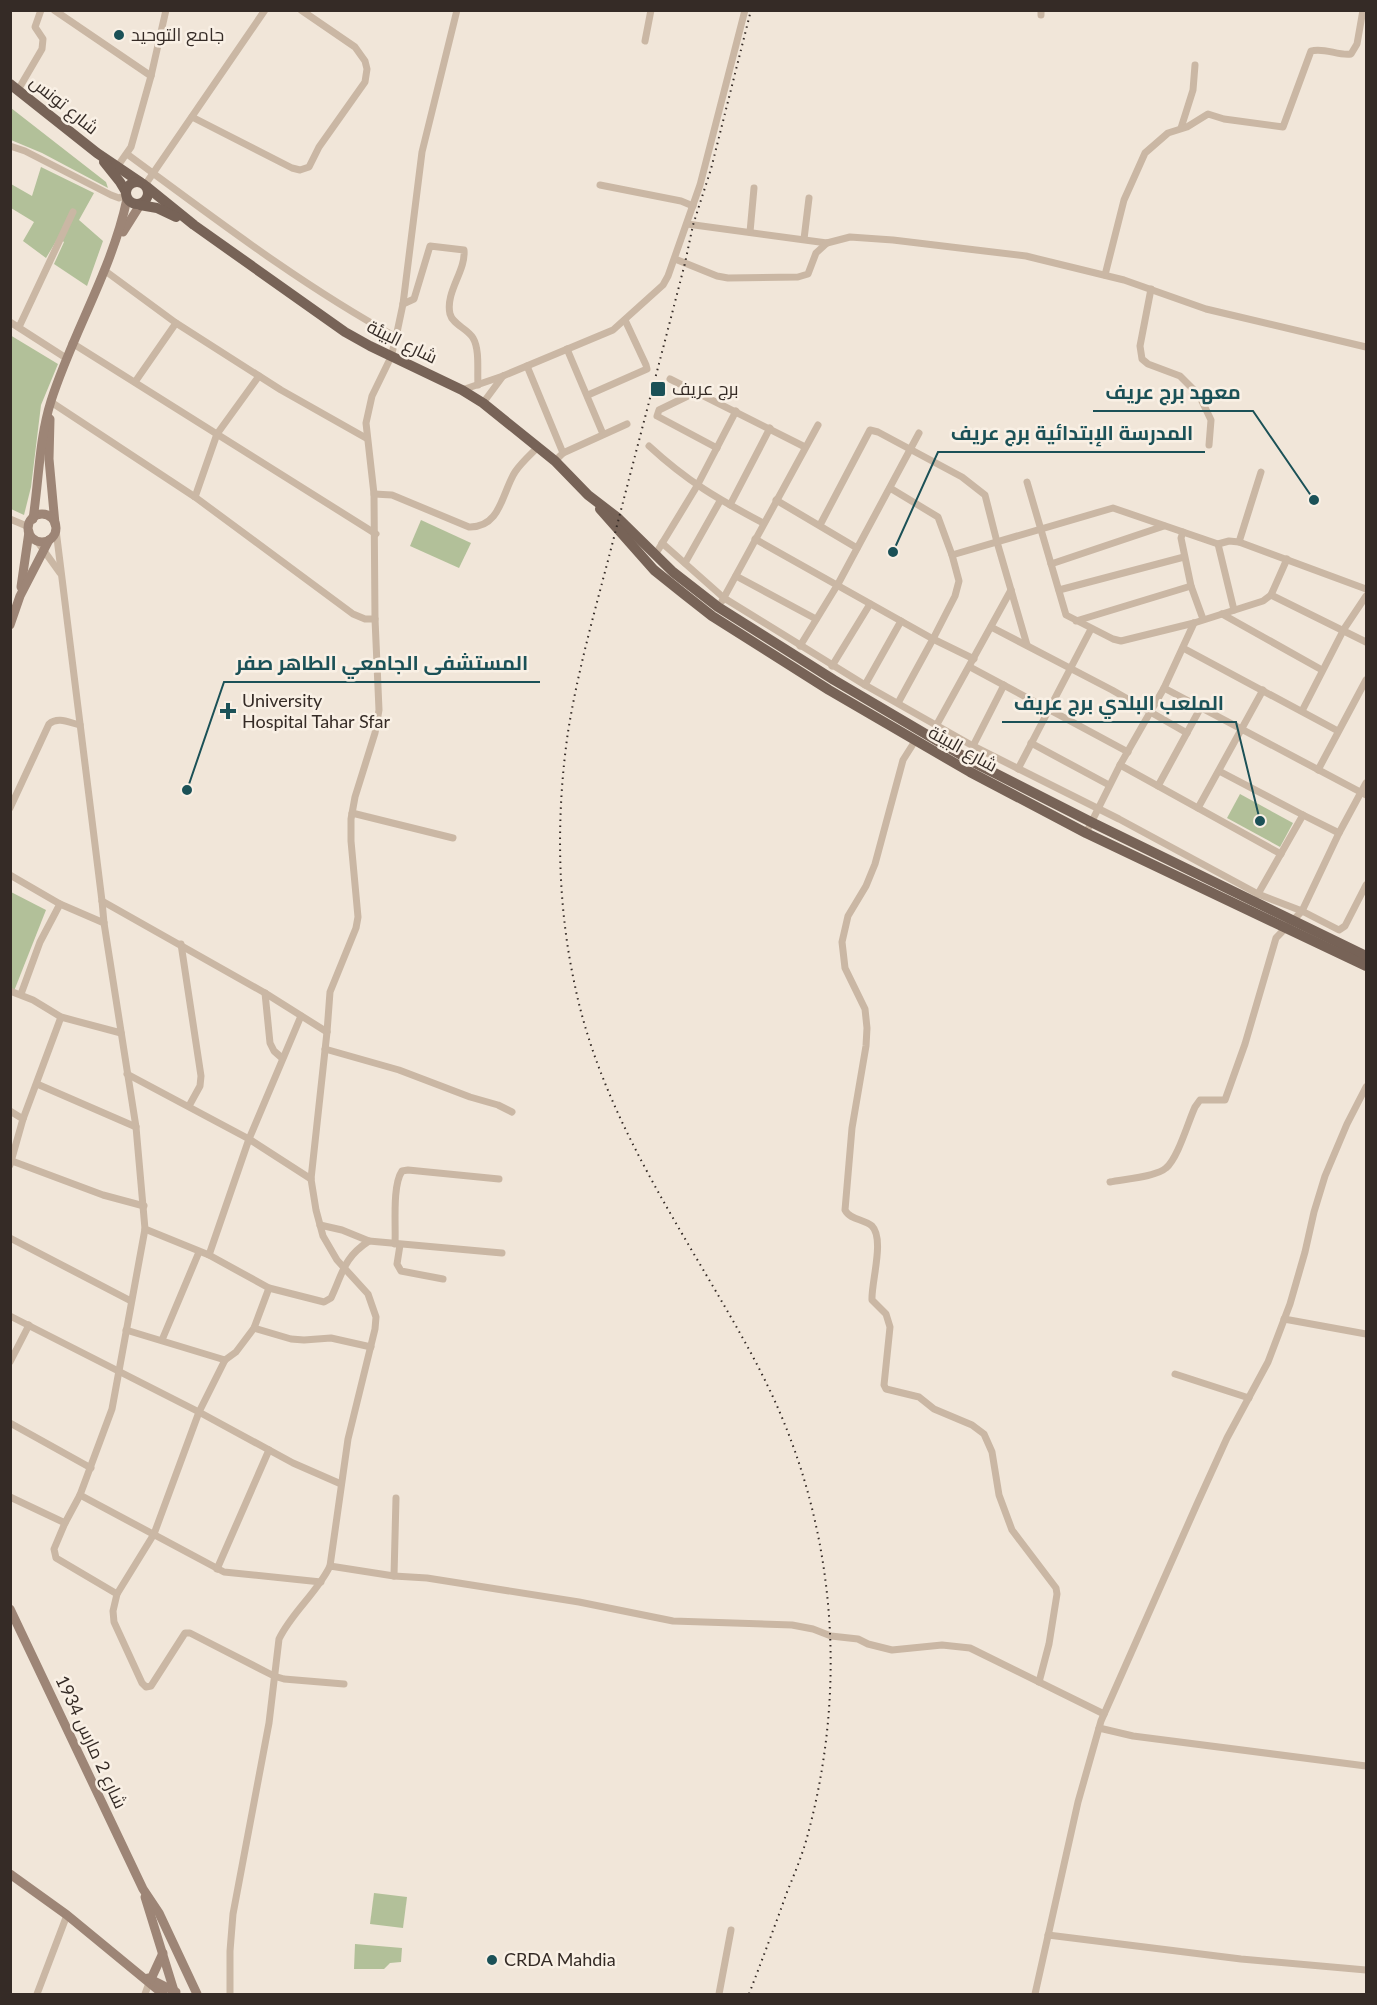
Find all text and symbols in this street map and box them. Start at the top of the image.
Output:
place label: جامع التوحيد [131,23,224,47]
marker: جامع التوحيد [112,28,126,42]
street label: شارع تونس [25,70,103,140]
street label: شارع البيئة [363,315,441,369]
callout: معهد برج عريف [1093,373,1253,411]
place label: برج عريف [672,377,739,401]
text: معهد برج عريف [1105,379,1241,406]
marker: برج عريف [649,380,667,398]
callout: المدرسة الإبتدائية برج عريف [938,414,1205,452]
text: المدرسة الإبتدائية برج عريف [951,420,1193,447]
callout: المستشفى الجامعي الطاهر صفر [224,644,540,682]
text: المستشفى الجامعي الطاهر صفر [235,650,528,679]
callout: الملعب البلدي برج عريف [1002,684,1236,722]
place label: University Hospital Tahar Sfar [242,689,390,732]
text: الملعب البلدي برج عريف [1014,690,1224,719]
marker: University Hospital Tahar Sfar [219,702,237,720]
street label: شارع البيئة [924,720,1002,778]
street label: شارع 2 مارس 1934 [50,1672,132,1812]
place label: CRDA Mahdia [504,1948,616,1970]
marker: CRDA Mahdia [485,1953,499,1967]

